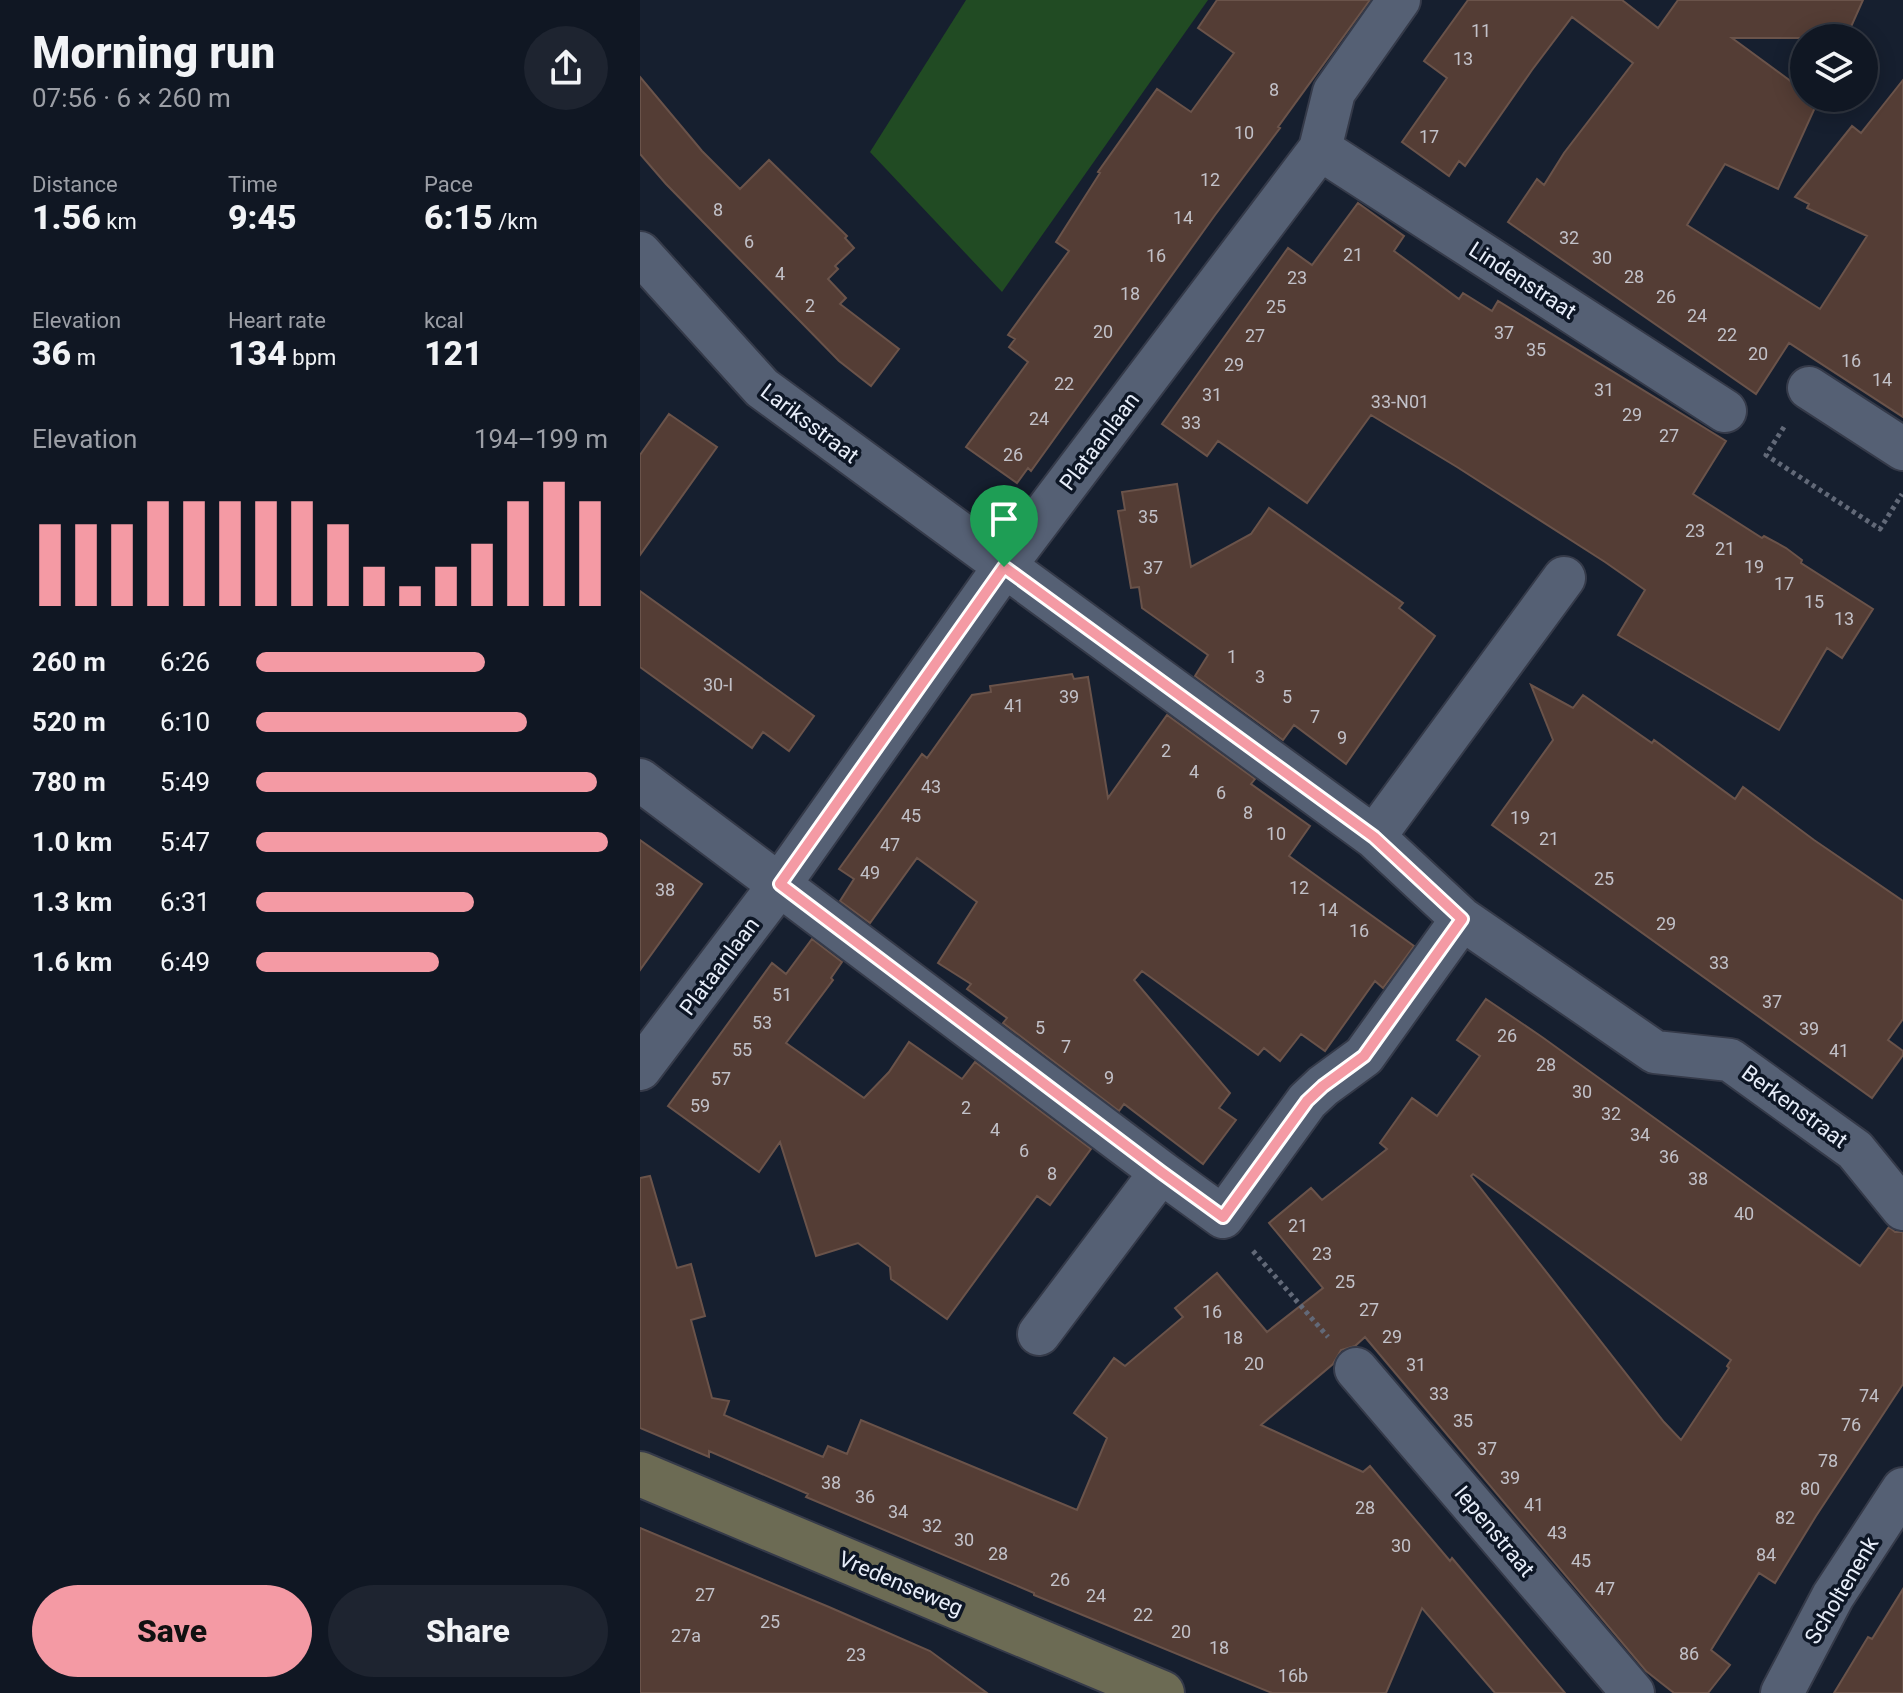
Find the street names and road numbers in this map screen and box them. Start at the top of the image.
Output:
street label: Lindenstraat [1465,237,1581,324]
street label: Lariksstraat [756,379,863,468]
street label: Plataanlaan [1055,387,1144,495]
street label: Plataanlaan [675,912,764,1020]
street label: Berkenstraat [1737,1060,1852,1153]
street label: Iepenstraat [1450,1481,1540,1582]
street label: Scholtenenk [1800,1531,1884,1648]
street label: Vredenseweg [835,1546,967,1621]

